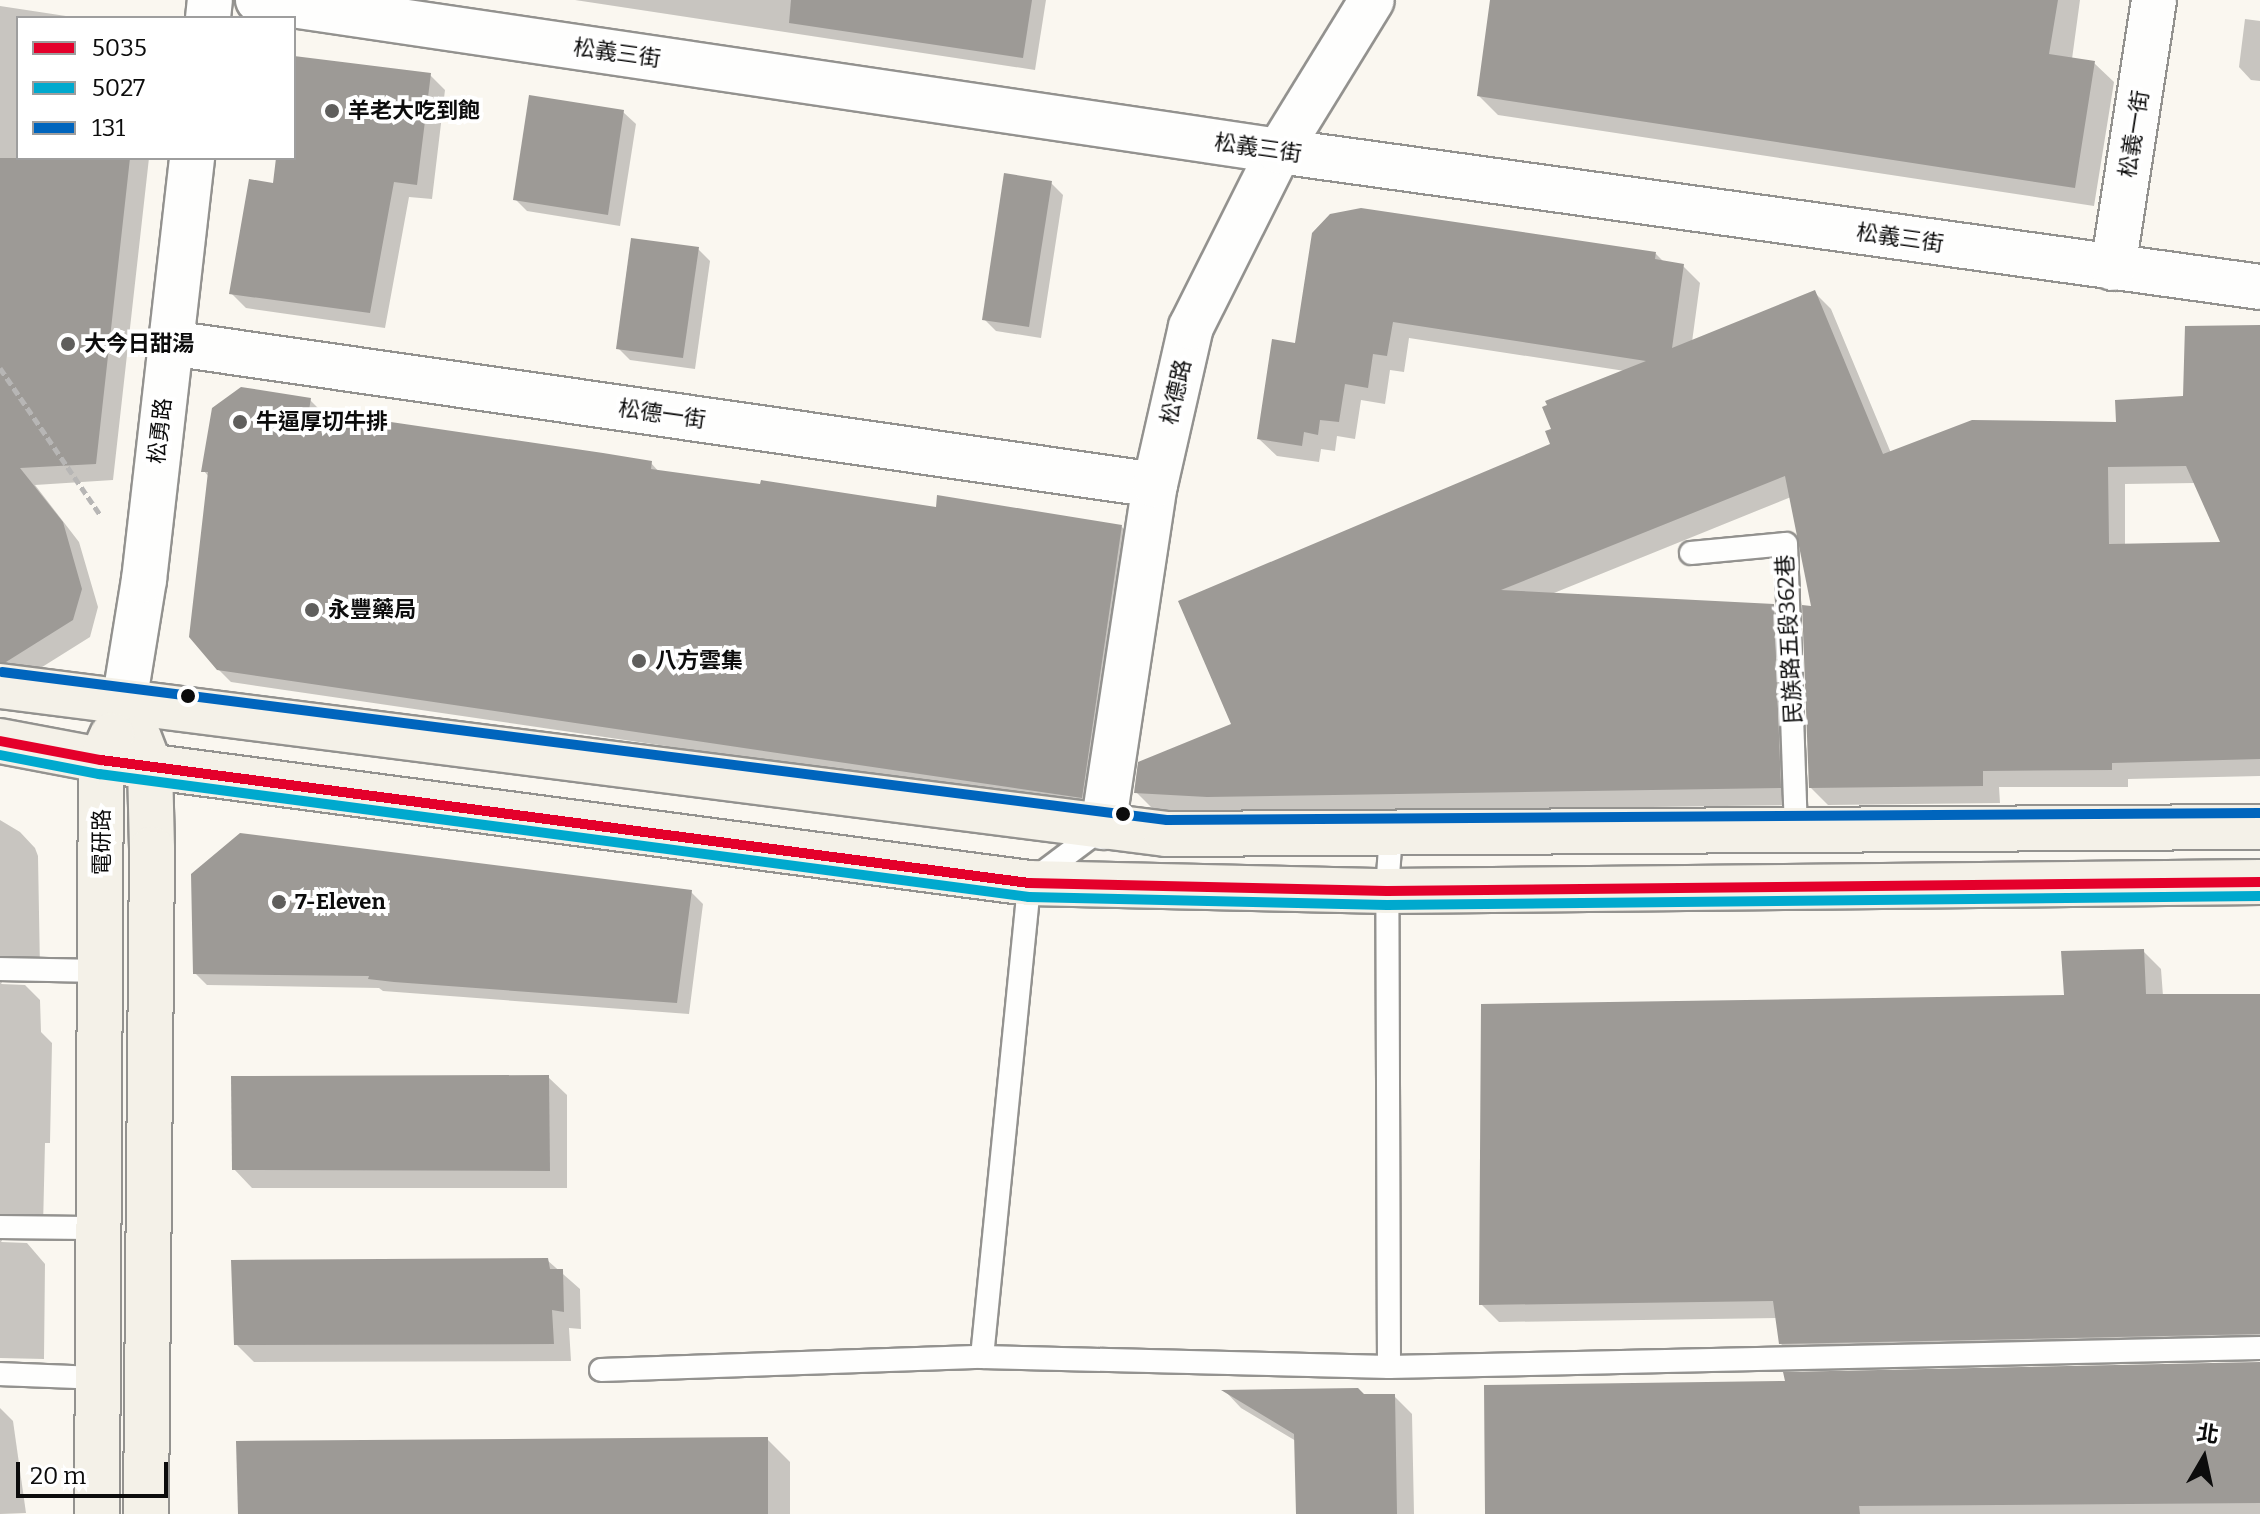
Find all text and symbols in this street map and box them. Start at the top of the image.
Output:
legend [16,16,296,160]
text: 5035 [92,34,147,62]
street label: 松義三街 [572,34,662,72]
text: 5027 [92,74,145,102]
street label: 松義一街 [2114,88,2154,180]
place label: 羊老大吃到飽 [348,98,480,124]
marker: 羊老大吃到飽 [323,102,341,120]
text: 131 [92,114,125,142]
street label: 松義三街 [1213,129,1303,167]
street label: 松義三街 [1855,219,1945,257]
place label: 大今日甜湯 [84,331,194,357]
marker: 大今日甜湯 [59,335,77,353]
street label: 松德路 [1156,357,1196,427]
street label: 松德一街 [617,395,707,433]
street label: 松勇路 [143,397,177,465]
place label: 牛逼厚切牛排 [256,409,388,435]
marker: 牛逼厚切牛排 [231,413,249,431]
street label: 民族路五段362巷 [1771,554,1807,724]
place label: 永豐藥局 [328,597,416,623]
marker: 永豐藥局 [303,601,321,619]
place label: 八方雲集 [655,648,743,674]
marker: 八方雲集 [630,652,648,670]
unlabelled marker [180,688,196,704]
unlabelled marker [1115,806,1131,822]
street label: 電研路 [89,809,115,875]
place label: 7-Eleven [295,889,386,915]
marker: 7-Eleven [270,893,288,911]
north arrow [2164,1418,2244,1498]
text: 北 [2195,1419,2221,1449]
scale bar [20,1446,172,1496]
text: 20 m [30,1462,86,1490]

